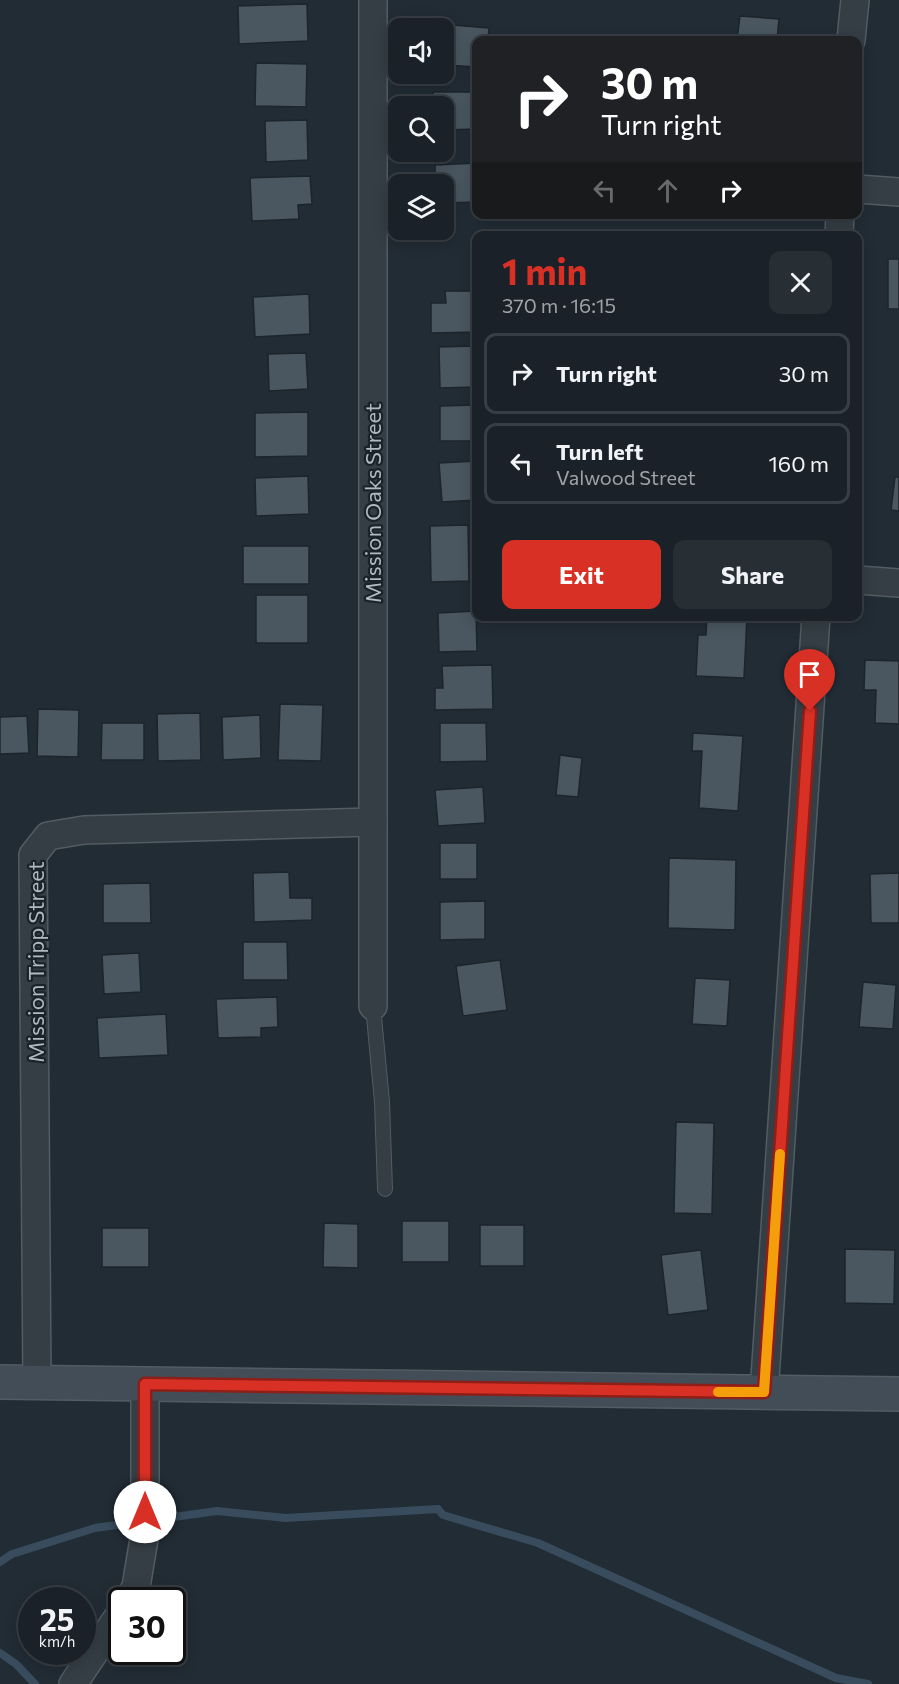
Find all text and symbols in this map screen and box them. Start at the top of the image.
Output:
map controls [388,18,454,240]
button: sound [388,18,454,84]
text: 30 m [601,56,698,108]
icon: right [502,60,580,138]
button: search [388,96,454,162]
text: Turn right [601,108,721,141]
button: layers [388,174,454,240]
icon: left [588,174,621,207]
icon: ahead [651,174,684,207]
icon: right [714,174,747,207]
text: 1 min [502,248,587,292]
button: close [769,251,832,314]
text: 370 m · 16:15 [502,293,616,317]
icon: right [505,357,538,390]
text: Turn right [556,360,657,387]
text: 30 m [779,360,829,387]
street label: Mission Oaks Street [359,403,386,603]
text: Turn left [556,438,643,465]
icon: left [505,447,538,480]
text: 160 m [768,450,829,477]
text: Valwood Street [556,465,696,489]
button: Exit [502,540,661,609]
button: Share [673,540,832,609]
pin [784,649,835,711]
icon: arrive [793,658,826,691]
street label: Mission Tripp Street [22,861,49,1063]
position arrow [113,1480,177,1544]
speed limit sign: 30 [108,1587,186,1665]
text: 25 [40,1600,74,1637]
text: km/h [39,1632,75,1650]

